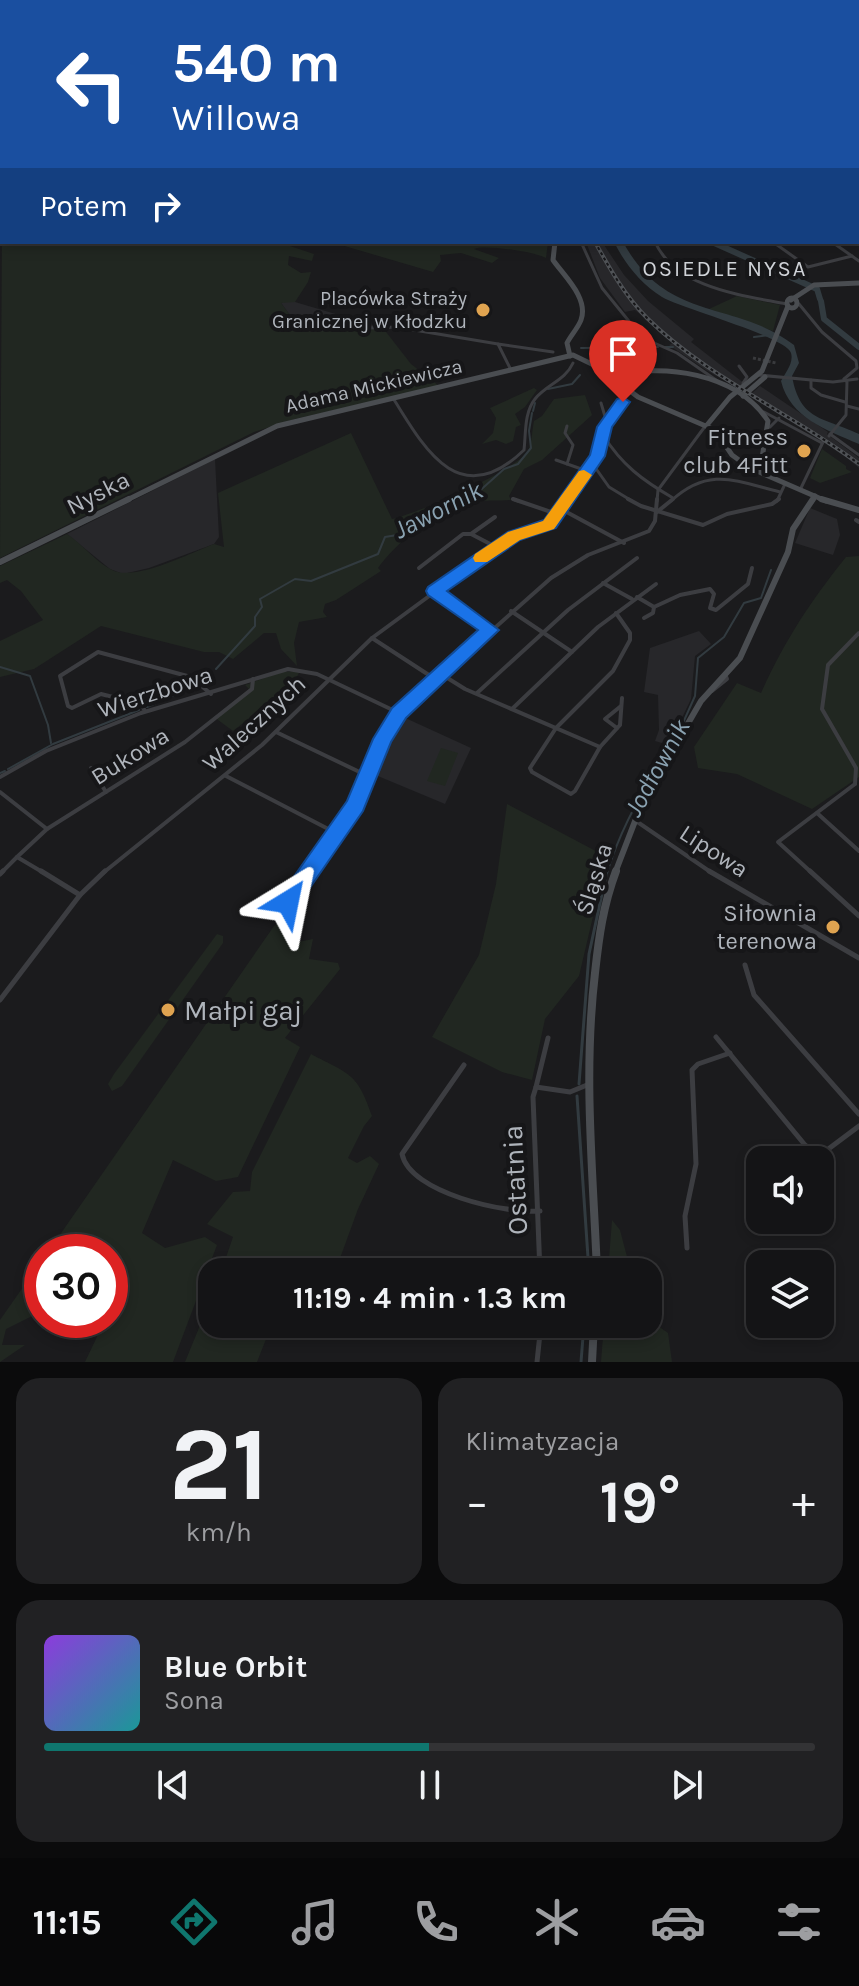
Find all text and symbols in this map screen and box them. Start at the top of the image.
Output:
text: 540 m [172,30,341,95]
icon: left [40,32,144,136]
text: Willowa [172,97,301,139]
icon: right [144,184,188,228]
text: Potem [40,188,128,224]
district label: OSIEDLE NYSA [643,256,807,282]
place label: Placówka Straży Granicznej w Kłodzku [272,287,467,333]
marker: Placówka Straży Granicznej w Kłodzku [474,301,492,319]
pin [589,320,657,402]
icon: arrive [601,332,645,376]
street label: Adama Mickiewicza [283,354,465,418]
place label: Fitness club 4Fitt [683,423,788,479]
marker: Fitness club 4Fitt [795,442,813,460]
street label: Nyska [62,465,134,521]
water label: Jawornik [388,474,488,545]
street label: Wierzbowa [94,660,216,724]
street label: Walecznych [197,669,311,777]
water label: Jodłownik [618,713,697,822]
street label: Bukowa [86,721,174,791]
street label: Lipowa [674,819,754,883]
street label: Śląska [570,840,618,918]
position arrow [246,860,330,944]
place label: Siłownia terenowa [716,899,817,955]
marker: Siłownia terenowa [824,918,842,936]
place label: Małpi gaj [184,994,302,1027]
marker: Małpi gaj [159,1001,177,1019]
street label: Ostatnia [496,1124,534,1236]
map controls [746,1146,834,1338]
button: sound [746,1146,834,1234]
speed limit sign: 30 [24,1234,128,1338]
button: layers [746,1250,834,1338]
text: 11:19 · 4 min · 1.3 km [293,1280,567,1316]
text: 21 [169,1404,269,1525]
text: Klimatyzacja [466,1426,619,1457]
text: 19° [600,1467,681,1537]
text: − [466,1477,489,1528]
text: + [792,1477,815,1528]
text: km/h [186,1517,252,1548]
text: Blue Orbit [164,1649,307,1685]
text: Sona [164,1685,224,1716]
icon: previous [151,1763,195,1807]
icon: pause [408,1763,452,1807]
icon: next [665,1763,709,1807]
icon: directions [166,1894,222,1950]
icon: music [287,1894,343,1950]
icon: phone [408,1894,464,1950]
icon: climate [529,1894,585,1950]
icon: car [650,1894,706,1950]
icon: filters [771,1894,827,1950]
text: 11:15 [32,1901,102,1943]

